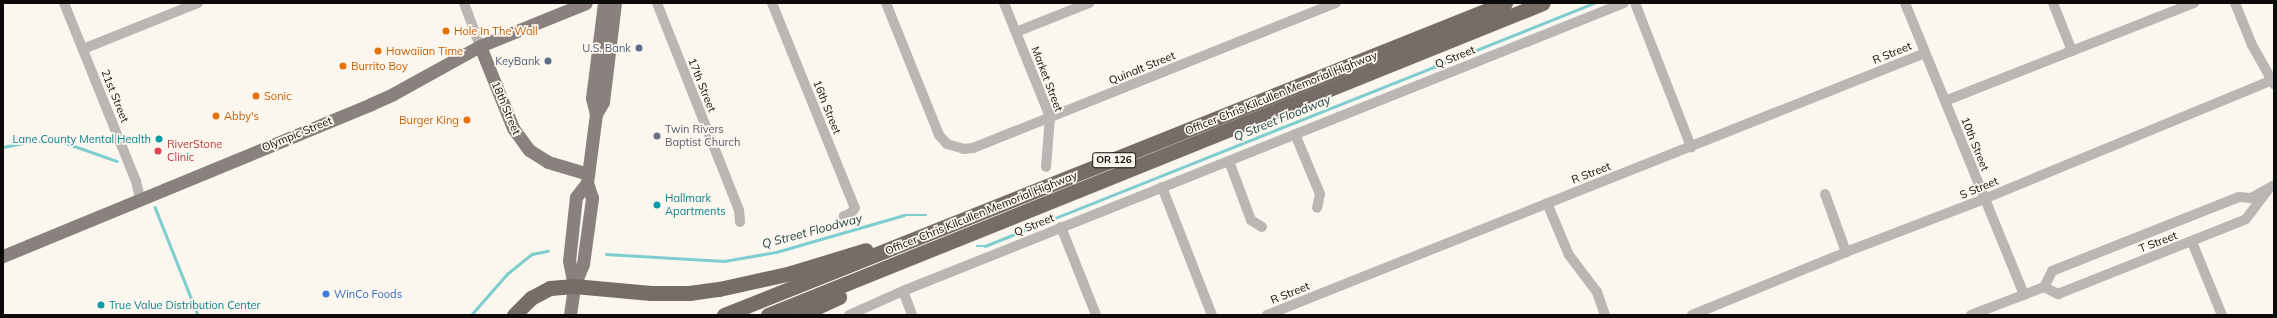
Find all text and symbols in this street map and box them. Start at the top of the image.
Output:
place label: Hole In The Wall [454,24,538,38]
marker: Hole In The Wall [441,26,451,36]
street label: R Street [1871,39,1913,67]
place label: U.S. Bank [582,41,631,55]
marker: U.S. Bank [634,43,644,53]
street label: Q Street [1433,43,1477,71]
place label: Hawaiian Time [386,44,463,58]
street label: Market Street [1029,45,1065,113]
marker: Hawaiian Time [373,46,383,56]
street label: Officer Chris Kilcullen Memorial Highway [1183,48,1379,138]
street label: Quinalt Street [1107,49,1177,87]
place label: KeyBank [495,54,540,68]
marker: KeyBank [543,56,553,66]
street label: 17th Street [685,56,719,114]
place label: Burrito Boy [351,59,408,73]
marker: Burrito Boy [338,61,348,71]
street label: 21st Street [98,68,132,124]
street label: 16th Street [810,78,844,136]
street label: 18th Street [489,79,523,137]
place label: Sonic [264,89,292,103]
marker: Sonic [251,91,261,101]
water label: Q Street Floodway [1232,92,1332,144]
place label: Abby's [224,109,259,123]
marker: Abby's [211,111,221,121]
place label: Burger King [399,113,459,127]
street label: Olympic Street [260,114,334,154]
marker: Burger King [462,115,472,125]
street label: 10th Street [1958,115,1992,173]
place label: Twin Rivers Baptist Church [665,123,740,149]
marker: Twin Rivers Baptist Church [652,131,662,141]
place label: Lane County Mental Health [13,132,151,146]
marker: Lane County Mental Health [154,134,164,144]
place label: RiverStone Clinic [167,138,222,164]
marker: RiverStone Clinic [152,145,164,157]
road number: OR 126 [1092,152,1136,168]
street label: R Street [1570,160,1612,186]
street label: Officer Chris Kilcullen Memorial Highway [883,168,1079,258]
street label: S Street [1958,174,2000,202]
place label: Hallmark Apartments [665,192,726,218]
marker: Hallmark Apartments [652,200,662,210]
water label: Q Street Floodway [760,211,864,251]
street label: Q Street [1012,211,1056,239]
street label: T Street [2137,229,2179,255]
street label: R Street [1269,279,1311,307]
place label: WinCo Foods [334,287,402,301]
marker: WinCo Foods [321,289,331,299]
place label: True Value Distribution Center [109,298,261,312]
marker: True Value Distribution Center [96,300,106,310]

